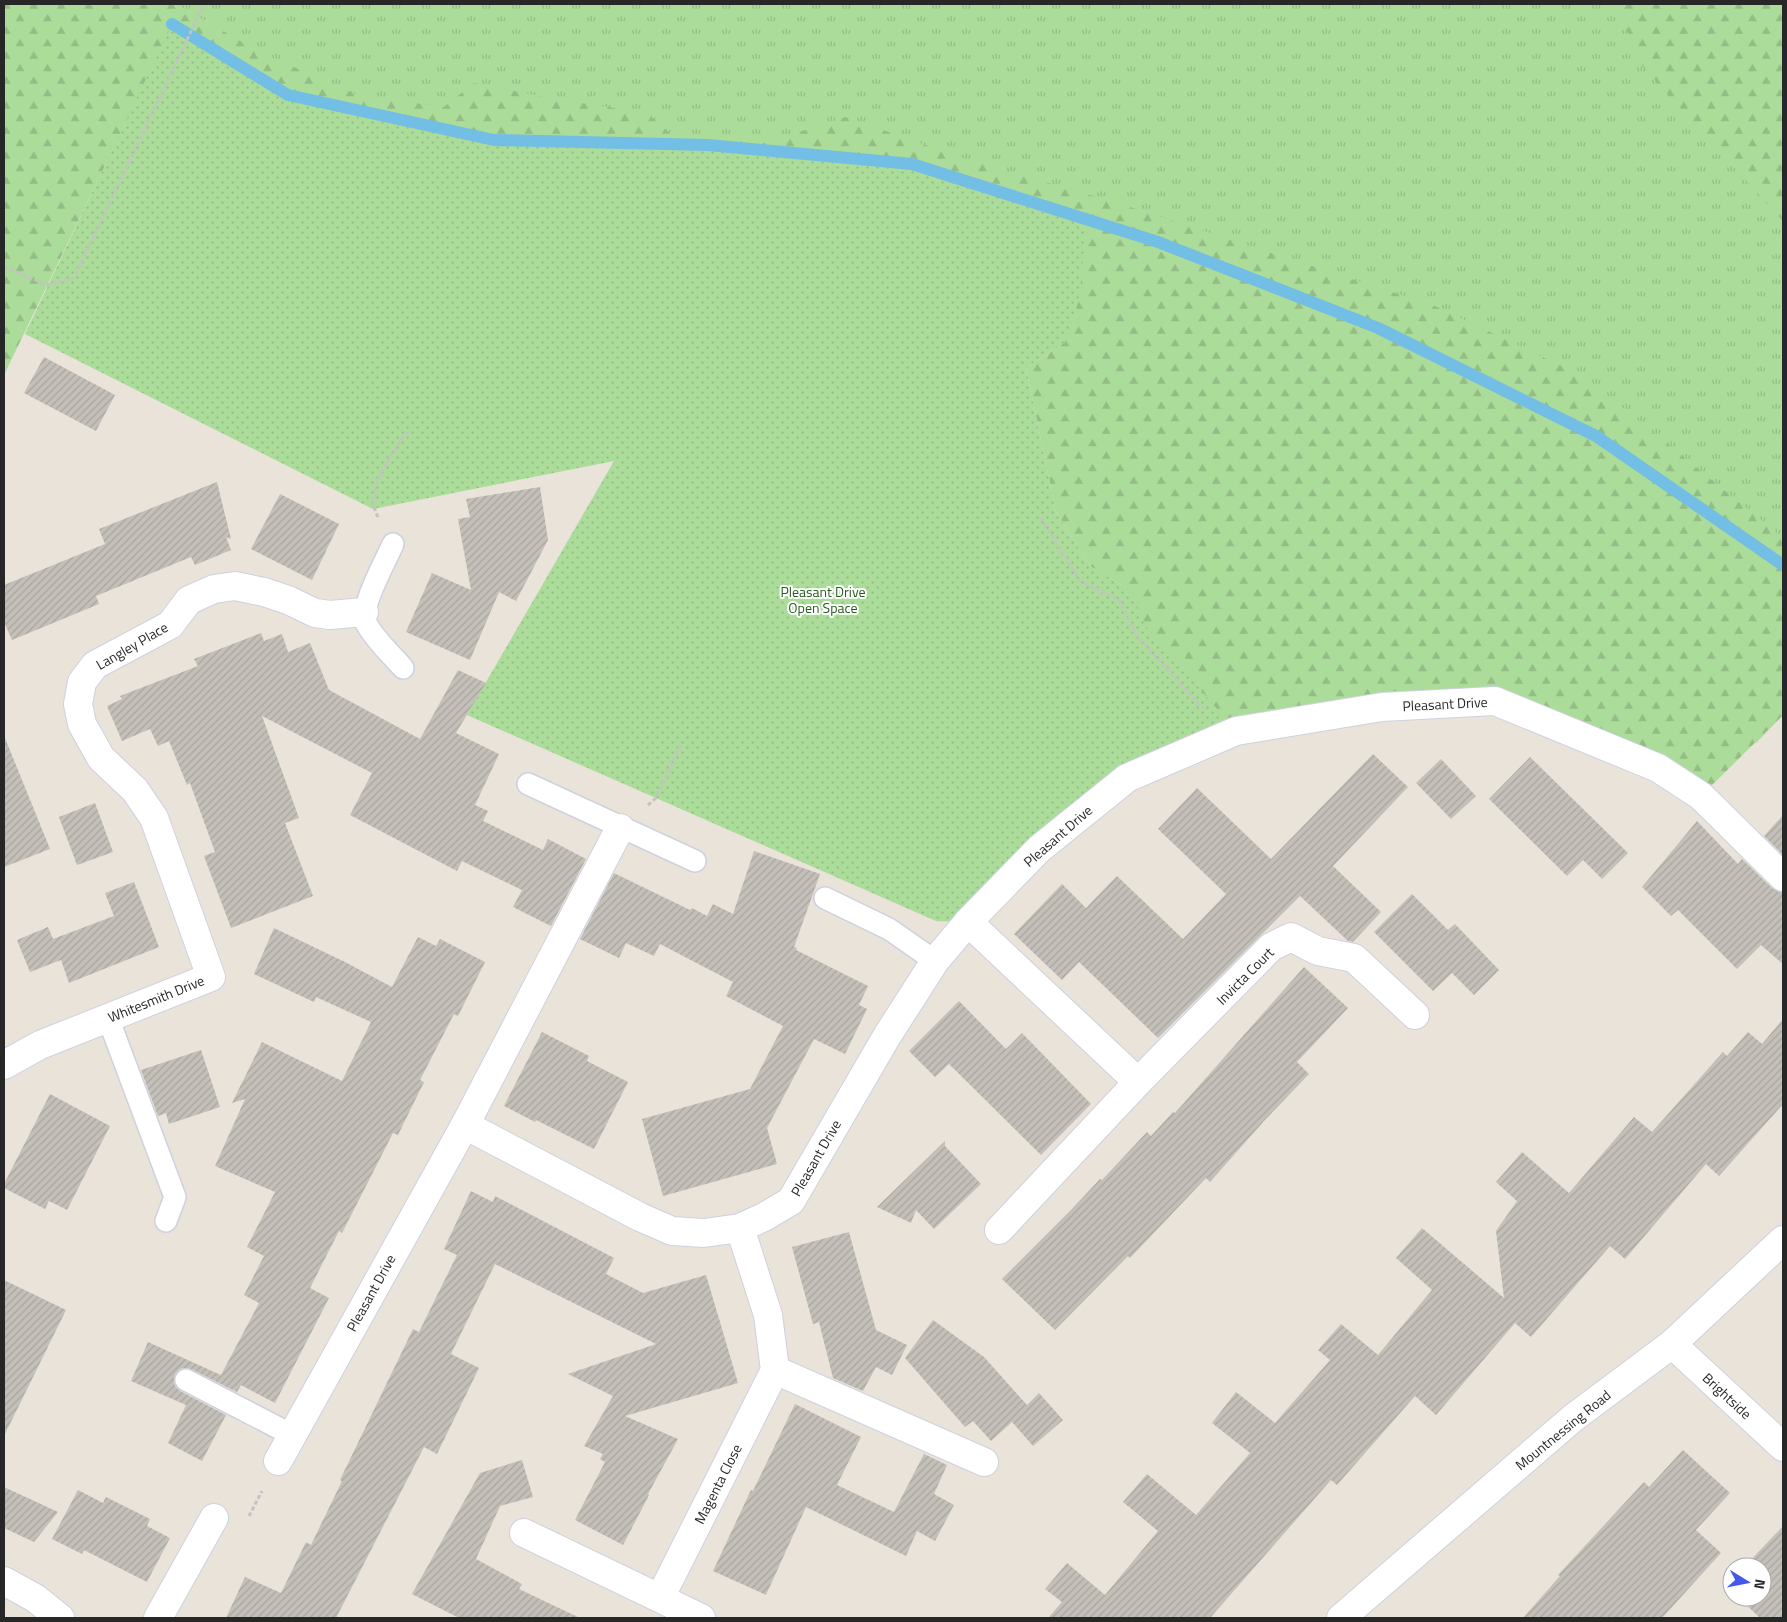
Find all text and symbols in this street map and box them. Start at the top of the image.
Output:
park label: Pleasant Drive Open Space [780,581,866,618]
street label: Langley Place [92,616,172,675]
street label: Pleasant Drive [1402,691,1488,716]
street label: Pleasant Drive [1019,800,1097,872]
street label: Invicta Court [1211,942,1278,1009]
street label: Whitesmith Drive [104,970,207,1027]
street label: Pleasant Drive [785,1116,846,1200]
street label: Pleasant Drive [341,1250,400,1335]
street label: Brightside [1698,1367,1757,1424]
street label: Mountnessing Road [1510,1384,1615,1475]
street label: Magenta Close [688,1440,747,1527]
north arrow [1722,1557,1772,1607]
text: N [1749,1578,1771,1591]

